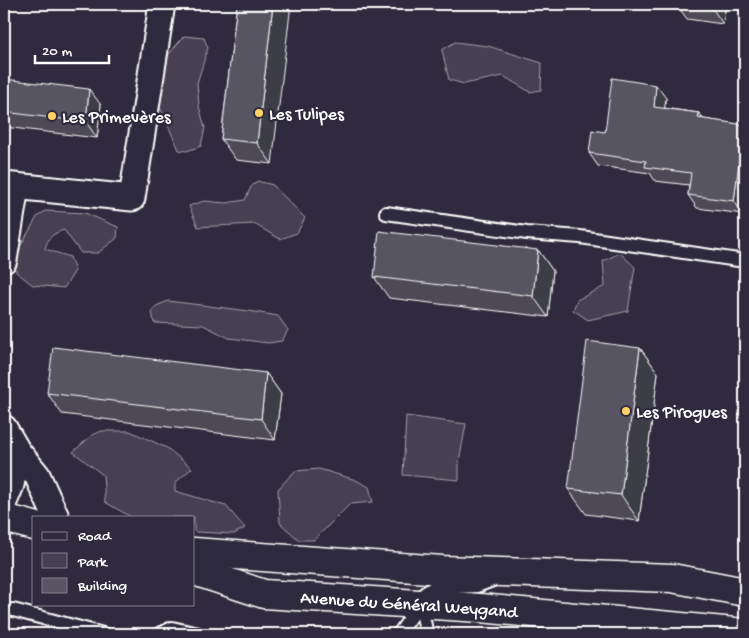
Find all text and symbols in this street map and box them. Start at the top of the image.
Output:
scale bar [35,32,109,64]
text: 20 m [42,43,72,61]
place label: Les Tulipes [269,105,345,126]
marker: Les Tulipes [253,107,265,119]
place label: Les Primevères [62,108,172,129]
marker: Les Primevères [46,110,58,122]
place label: Les Pirogues [636,403,728,424]
marker: Les Pirogues [620,405,632,417]
legend [32,516,195,606]
text: Road [78,528,112,546]
text: Park [77,554,108,572]
text: Building [77,578,127,596]
street label: Avenue du Général Weygand [300,588,520,625]

